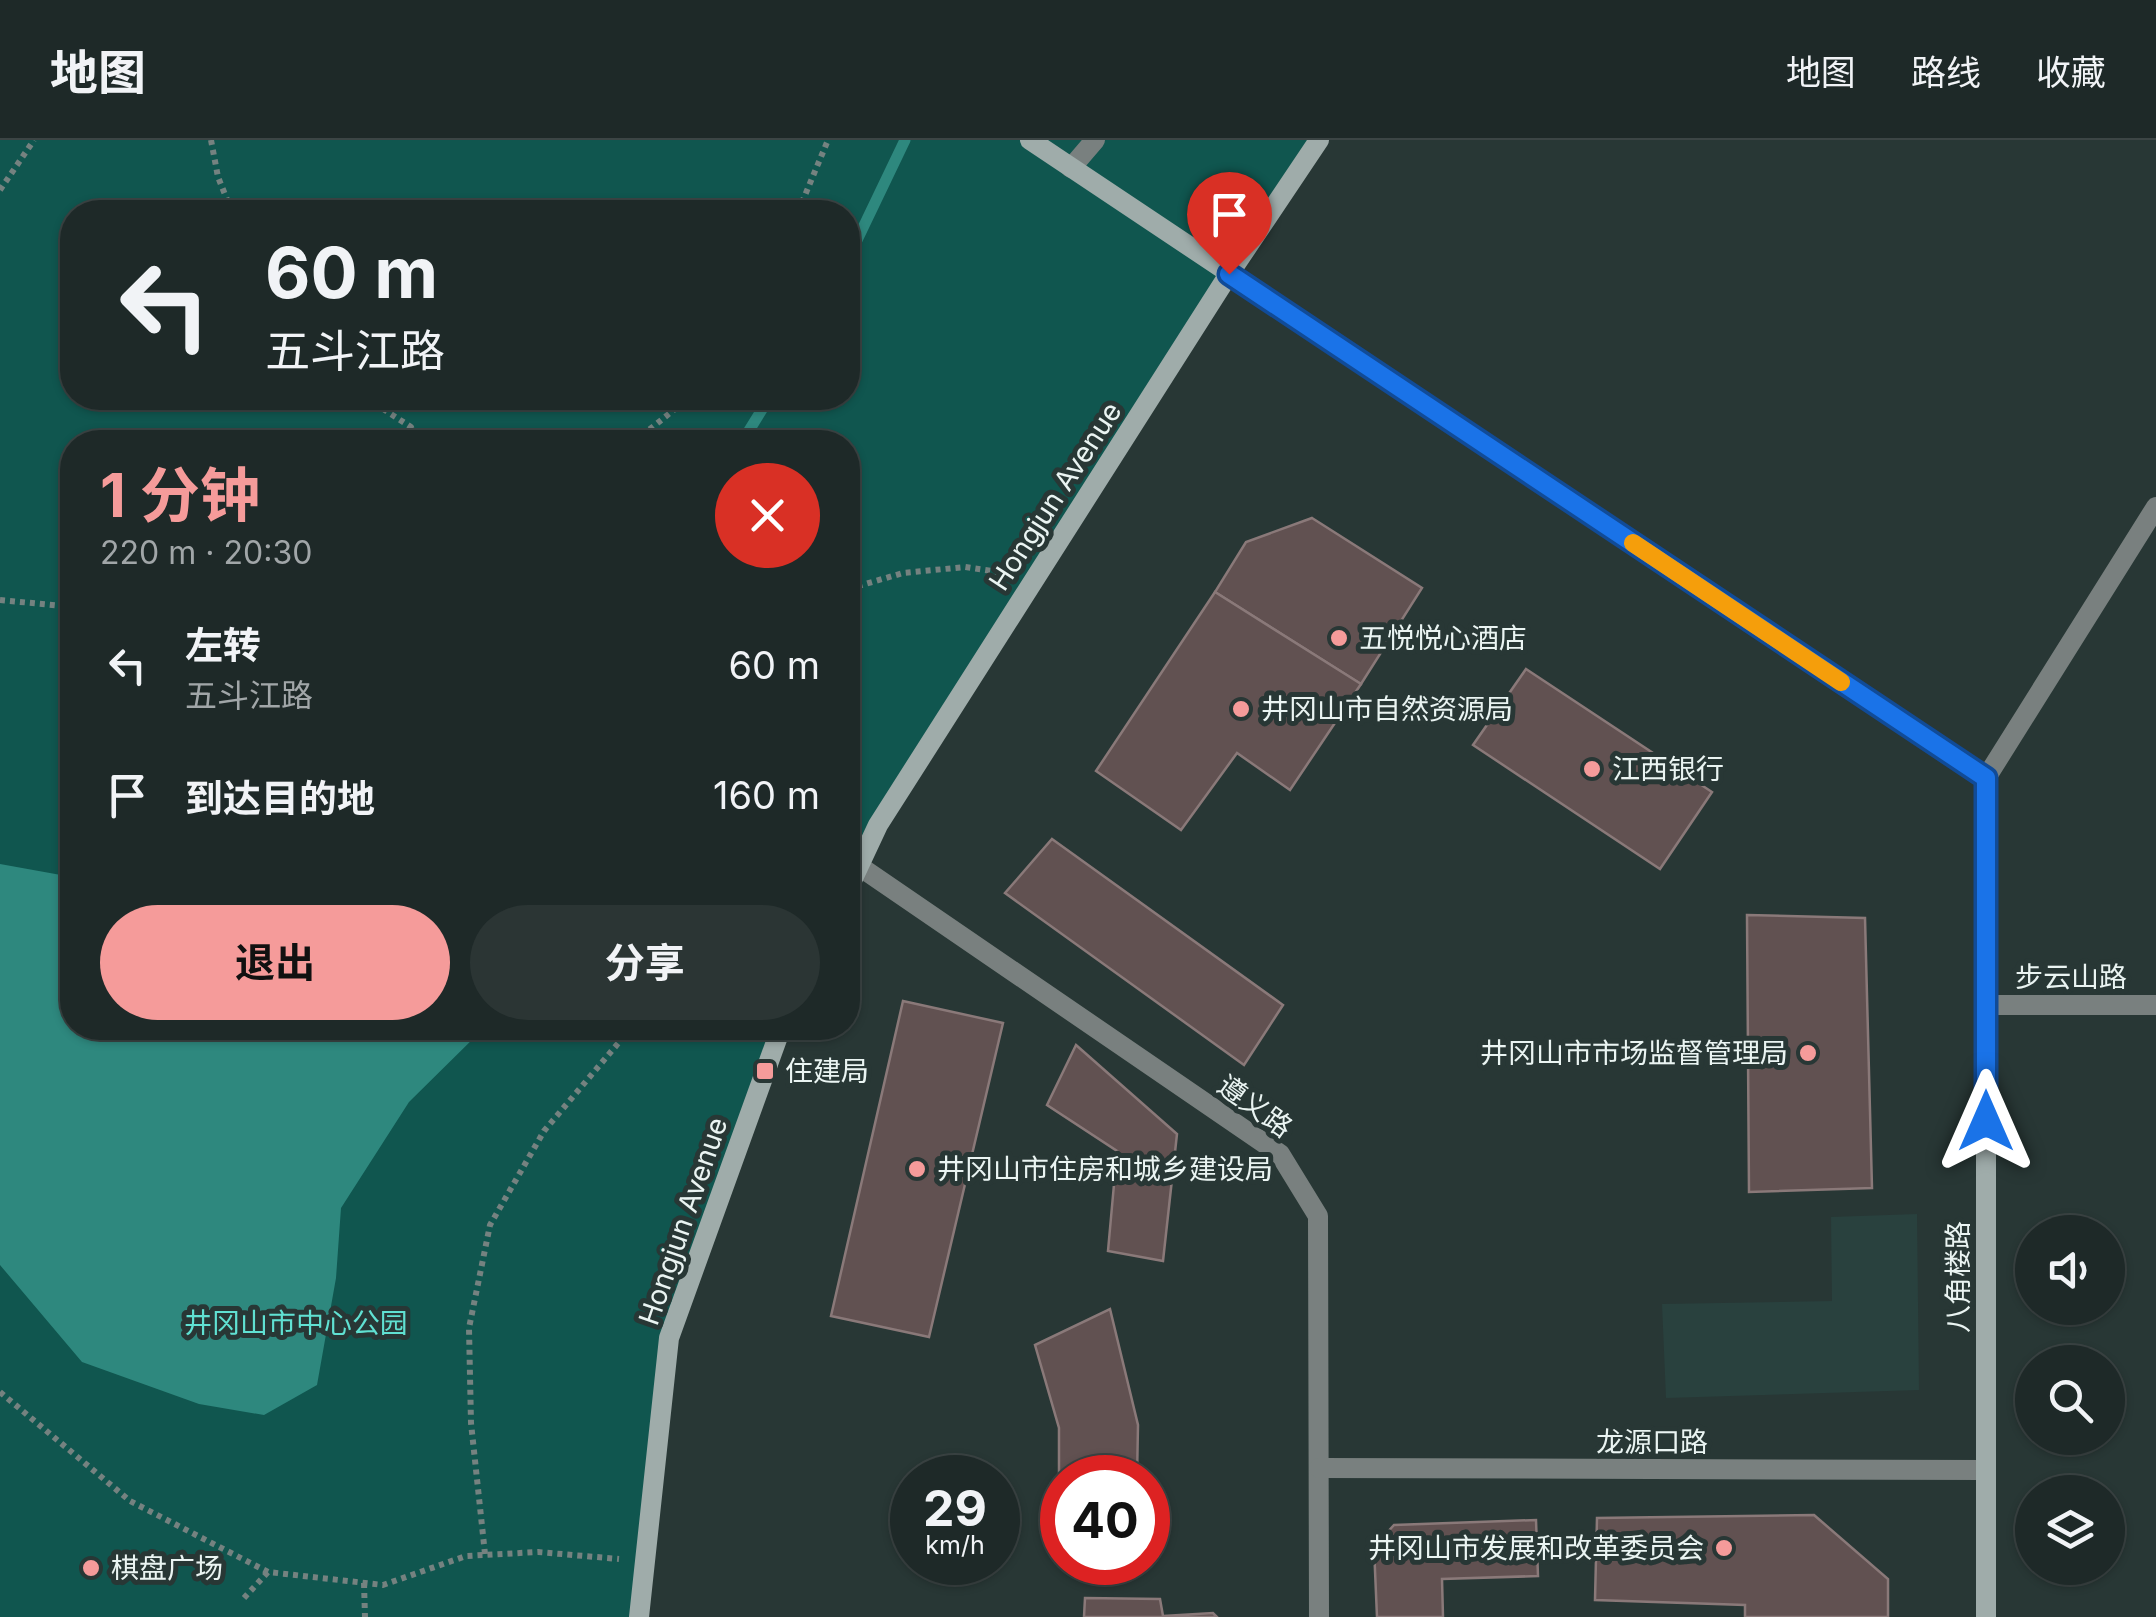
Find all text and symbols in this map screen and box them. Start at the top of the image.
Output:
text: 地图 [50,43,146,102]
text: 地图 [1786,51,1856,93]
text: 路线 [1911,51,1981,93]
text: 收藏 [2036,51,2106,93]
pin [1187,172,1272,275]
icon: arrive [1202,187,1257,242]
text: 60 m [265,230,438,315]
icon: left [100,240,230,370]
text: 五斗江路 [265,323,445,378]
street label: Hongjun Avenue [982,396,1128,596]
text: 1 分钟 [100,459,260,531]
button: close [715,463,820,568]
text: 220 m · 20:30 [100,533,312,572]
place label: 五悦悦心酒店 [1359,621,1527,655]
text: 左转 [185,622,261,668]
marker: 五悦悦心酒店 [1328,627,1350,649]
icon: left [100,638,155,693]
text: 60 m [728,642,820,688]
text: 五斗江路 [185,676,313,715]
place label: 井冈山市自然资源局 [1261,692,1513,726]
marker: 井冈山市自然资源局 [1230,698,1252,720]
place label: 江西银行 [1612,752,1724,786]
marker: 江西银行 [1581,758,1603,780]
icon: arrive [100,768,155,823]
text: 160 m [713,772,820,818]
text: 到达目的地 [185,775,375,821]
button: 退出 [100,905,450,1020]
button: 分享 [470,905,820,1020]
street label: 步云山路 [2015,960,2127,994]
place label: 井冈山市市场监督管理局 [1480,1036,1788,1070]
marker: 井冈山市市场监督管理局 [1797,1042,1819,1064]
place label: 住建局 [785,1054,869,1088]
marker: 住建局 [754,1060,776,1082]
street label: 遵义路 [1211,1068,1299,1144]
position arrow [1934,1069,2038,1173]
street label: Hongjun Avenue [632,1113,734,1329]
place label: 井冈山市住房和城乡建设局 [937,1152,1273,1186]
marker: 井冈山市住房和城乡建设局 [906,1158,928,1180]
map controls [2015,1215,2125,1585]
button: sound [2015,1215,2125,1325]
street label: 八角楼路 [1941,1221,1975,1333]
park label: 井冈山市中心公园 [184,1306,408,1340]
button: search [2015,1345,2125,1455]
street label: 龙源口路 [1596,1425,1708,1459]
speed limit sign: 40 [1040,1455,1170,1585]
button: layers [2015,1475,2125,1585]
text: 29 [923,1478,987,1538]
text: km/h [925,1530,985,1560]
place label: 井冈山市发展和改革委员会 [1368,1531,1704,1565]
marker: 井冈山市发展和改革委员会 [1713,1537,1735,1559]
place label: 棋盘广场 [111,1551,223,1585]
marker: 棋盘广场 [80,1557,102,1579]

